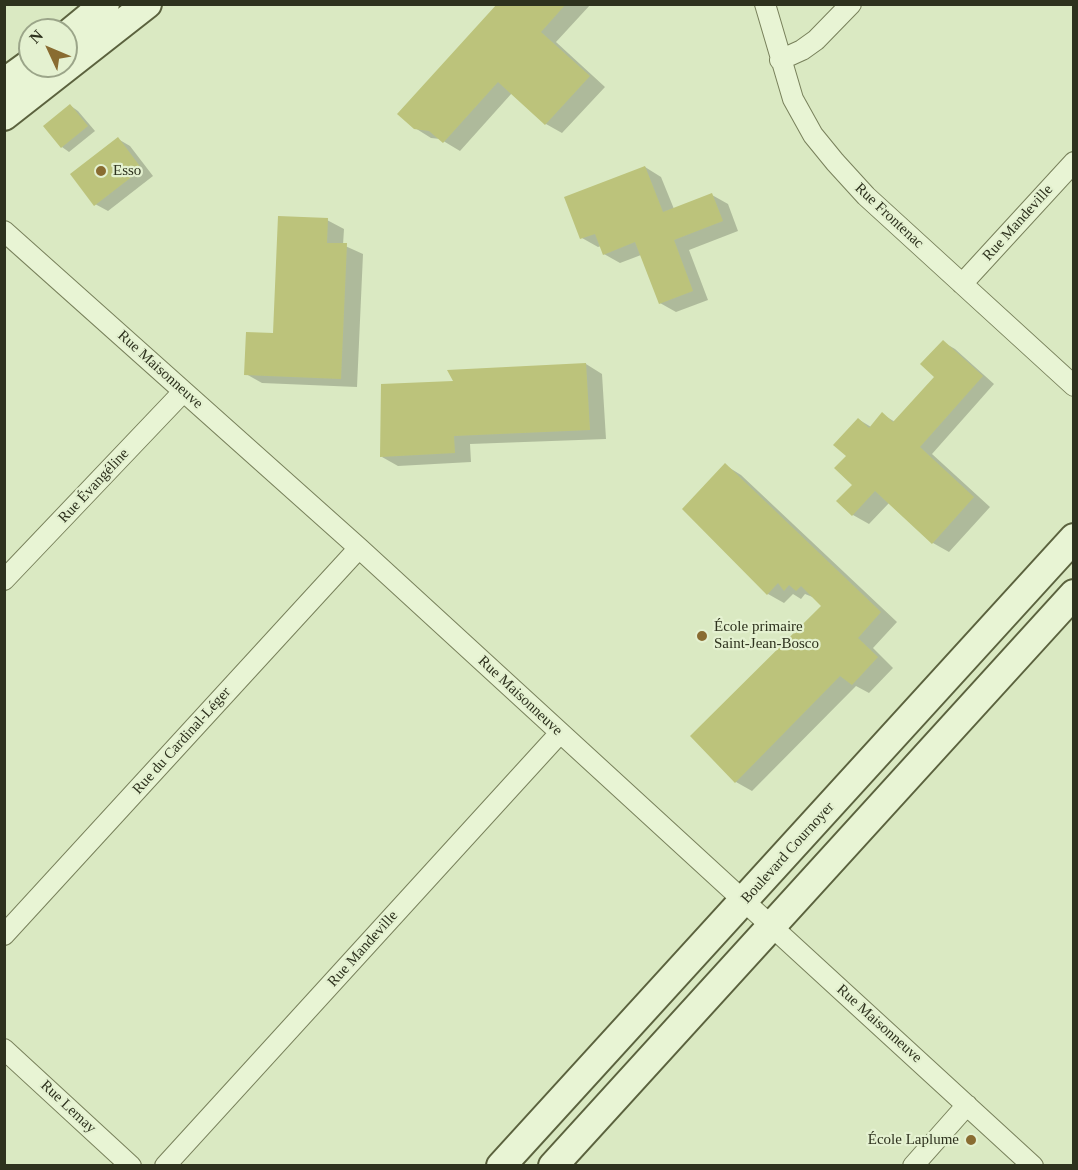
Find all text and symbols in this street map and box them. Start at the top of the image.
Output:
north arrow [18,18,78,78]
text: N [26,26,46,47]
place label: Esso [113,162,141,180]
marker: Esso [94,164,108,178]
street label: Rue Frontenac [851,179,927,253]
street label: Rue Mandeville [979,181,1057,265]
street label: Rue Maisonneuve [114,327,206,413]
street label: Rue Évangéline [55,445,133,527]
place label: École primaire Saint-Jean-Bosco [714,618,819,653]
marker: École primaire Saint-Jean-Bosco [695,629,709,643]
street label: Rue Maisonneuve [474,652,566,740]
street label: Rue du Cardinal-Léger [129,684,235,798]
street label: Boulevard Cournoyer [738,799,838,907]
street label: Rue Mandeville [324,907,402,991]
street label: Rue Maisonneuve [833,981,925,1067]
street label: Rue Lemay [36,1077,100,1137]
place label: École Laplume [868,1131,959,1149]
marker: École Laplume [964,1133,978,1147]

